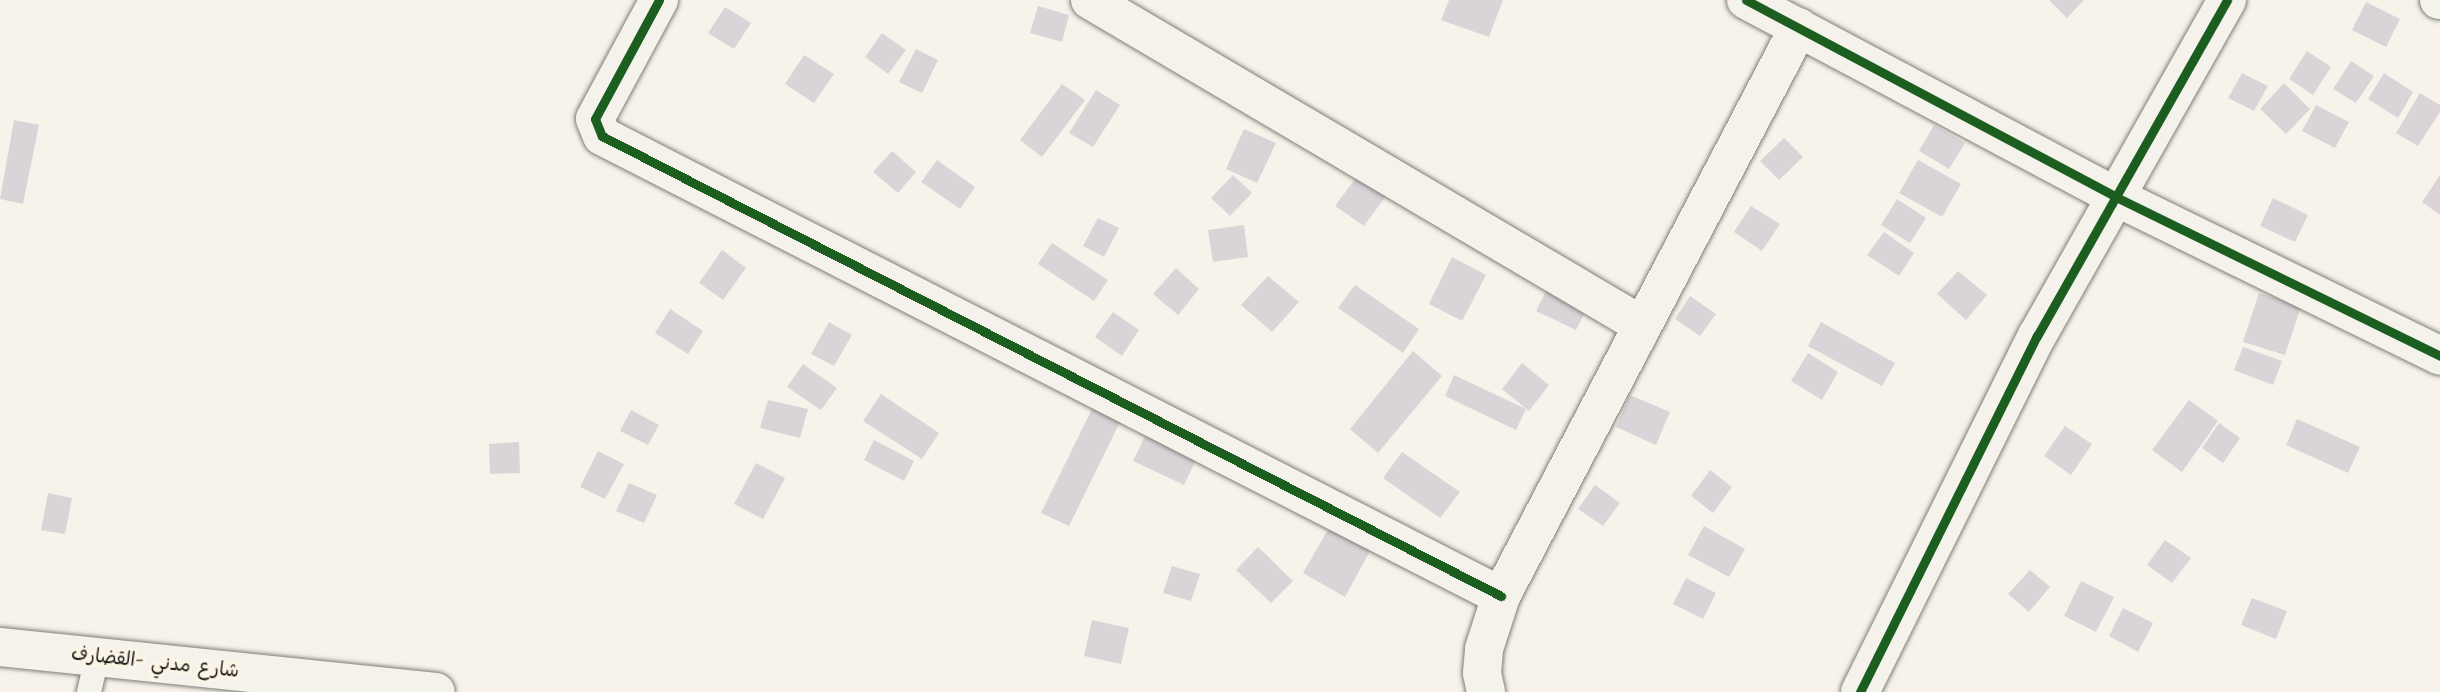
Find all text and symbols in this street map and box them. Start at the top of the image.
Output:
street label: شارع مدني -القضارف [70,644,240,684]

